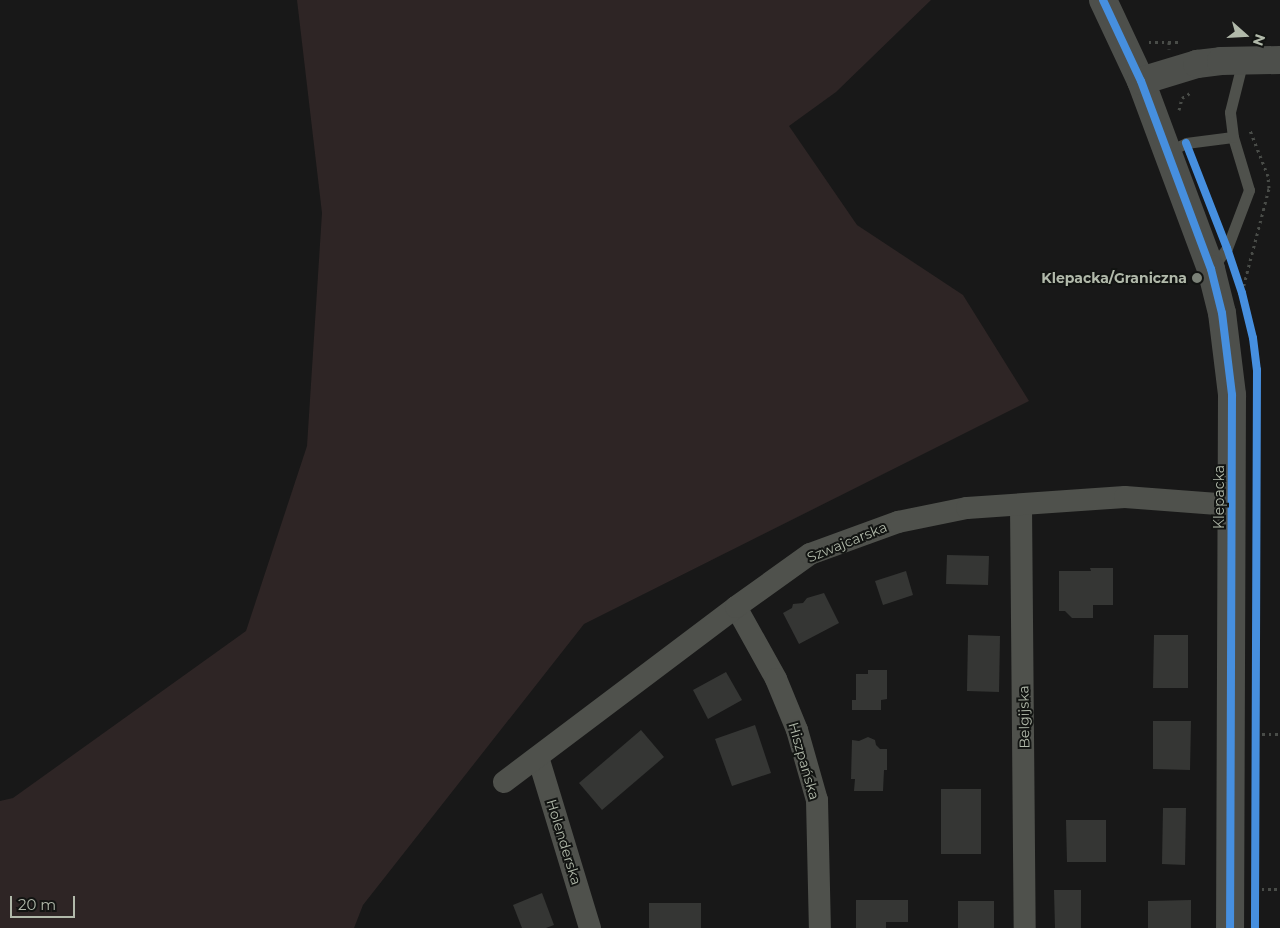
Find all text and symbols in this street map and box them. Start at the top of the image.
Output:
north arrow [1220,10,1270,60]
text: N [1249,32,1270,48]
place label: Klepacka/Graniczna [1041,270,1187,286]
marker: Klepacka/Graniczna [1191,272,1203,284]
street label: Klepacka [1211,465,1227,529]
street label: Szwajcarska [805,518,889,566]
street label: Belgijska [1015,685,1033,749]
street label: Hiszpańska [785,720,823,802]
street label: Holenderska [543,797,585,887]
scale bar [12,886,78,918]
text: 20 m [18,895,56,914]

